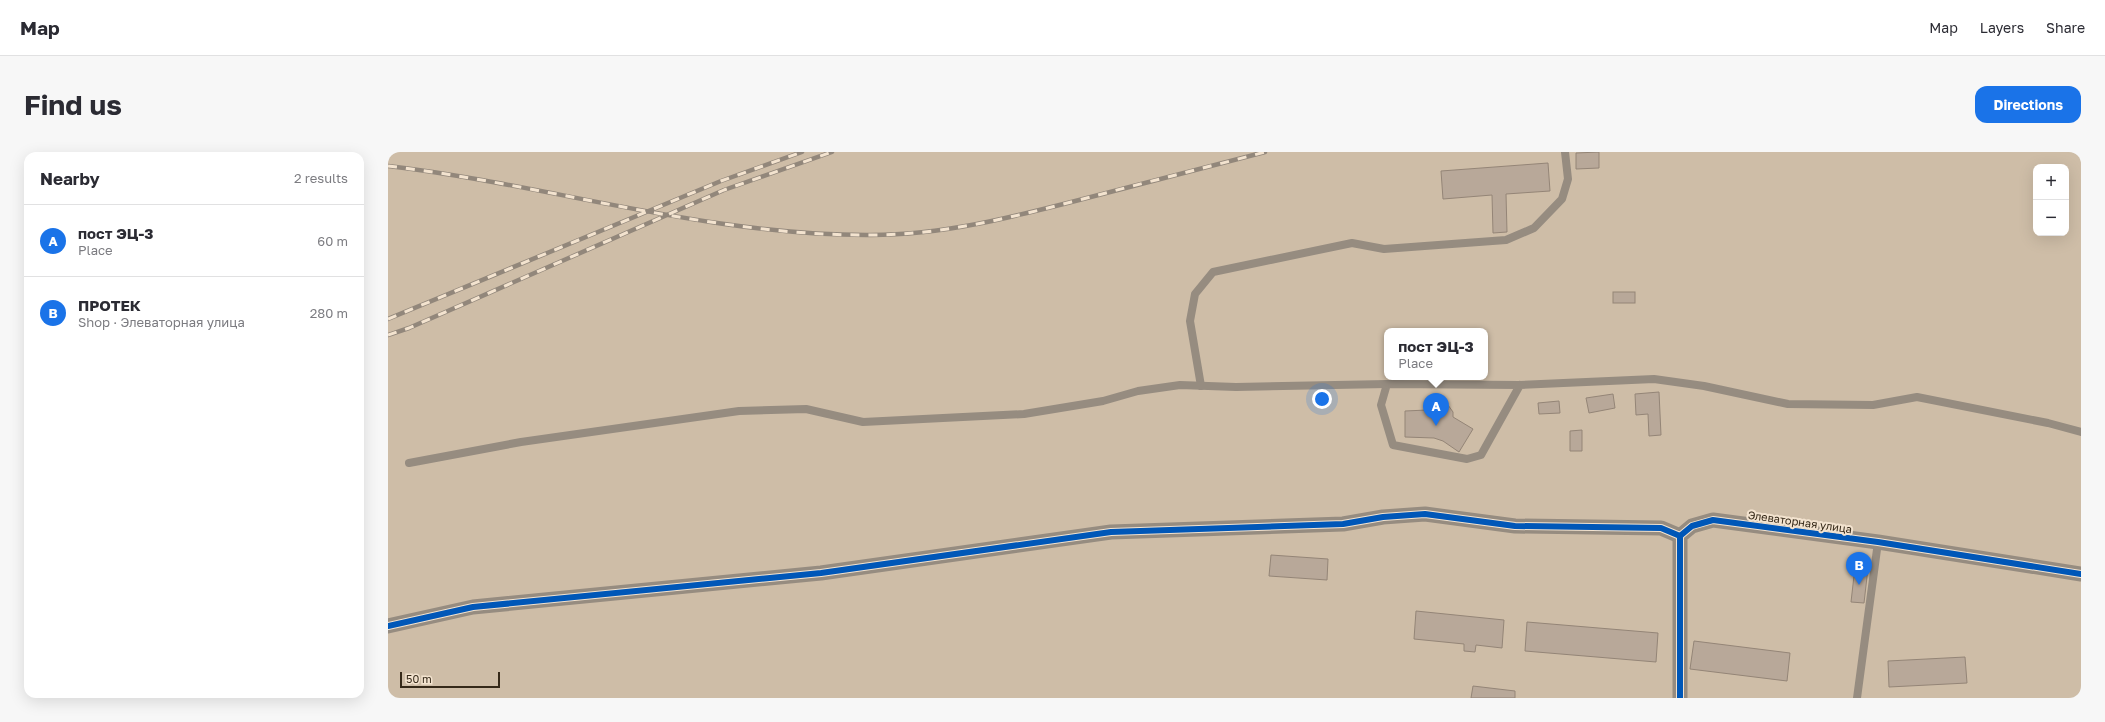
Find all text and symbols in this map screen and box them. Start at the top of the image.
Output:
text: Map [20,16,60,39]
text: Map [1929,19,1958,36]
text: Layers [1980,19,2024,36]
text: Share [2046,19,2085,36]
button: Directions [1975,86,2081,123]
text: Find us [24,88,122,121]
map controls [2033,164,2069,236]
button: + [2033,164,2069,200]
text: Nearby [40,168,100,189]
text: 2 results [294,170,348,186]
button: − [2033,200,2069,236]
text: пост ЭЦ-3 [78,224,153,242]
text: A [48,233,58,249]
text: 60 m [317,233,348,249]
text: Place [78,242,113,258]
text: ПРОТЕК [78,296,141,314]
text: B [48,305,58,321]
text: 280 m [310,305,348,321]
text: Shop · Элеваторная улица [78,314,245,330]
popup [1384,328,1488,380]
text: пост ЭЦ-3 [1398,337,1474,355]
text: Place [1398,355,1433,371]
your location [1312,389,1332,409]
pin: A [1423,393,1449,426]
street label: Элеваторная улица [1747,508,1853,535]
pin: B [1846,552,1872,585]
scale bar [400,670,500,689]
text: 50 m [406,672,432,685]

